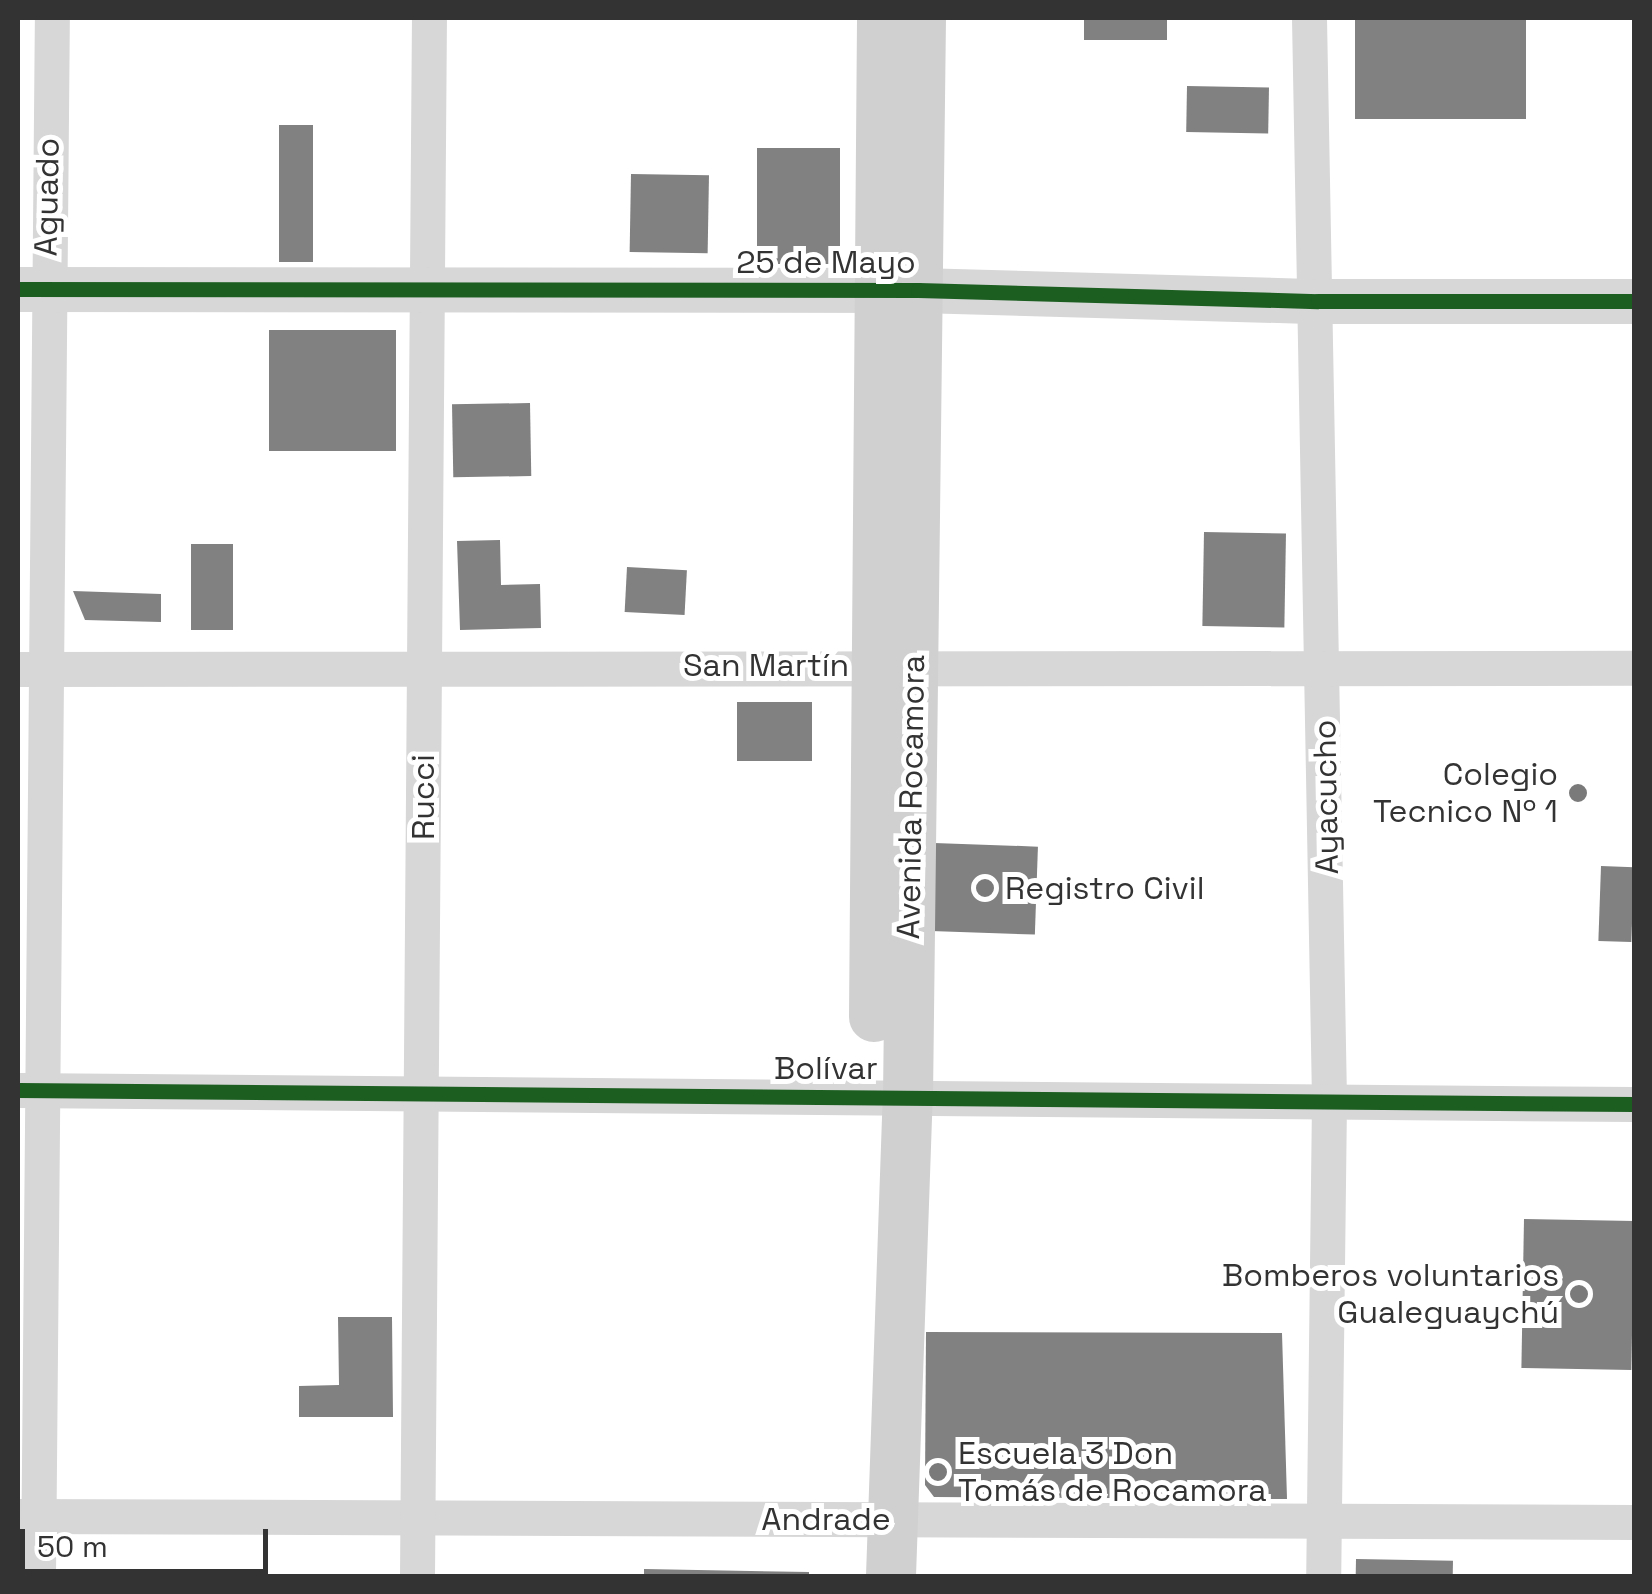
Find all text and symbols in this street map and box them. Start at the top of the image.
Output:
street label: Aguado [27,137,67,257]
street label: 25 de Mayo [736,243,916,281]
street label: San Martín [683,646,849,684]
street label: Avenida Rocamora [889,654,933,940]
street label: Ayacucho [1305,719,1347,875]
street label: Rucci [404,754,442,840]
place label: Colegio Tecnico Nº 1 [1373,756,1558,831]
marker: Colegio Tecnico Nº 1 [1567,782,1589,804]
place label: Registro Civil [1005,869,1205,907]
marker: Registro Civil [974,877,996,899]
street label: Bolívar [774,1049,878,1087]
place label: Bomberos voluntarios Gualeguaychú [1222,1257,1559,1332]
marker: Bomberos voluntarios Gualeguaychú [1568,1283,1590,1305]
place label: Escuela 3 Don Tomás de Rocamora [958,1435,1267,1510]
marker: Escuela 3 Don Tomás de Rocamora [927,1461,949,1483]
street label: Andrade [761,1500,891,1538]
scale bar [25,1509,272,1571]
text: 50 m [37,1527,108,1566]

